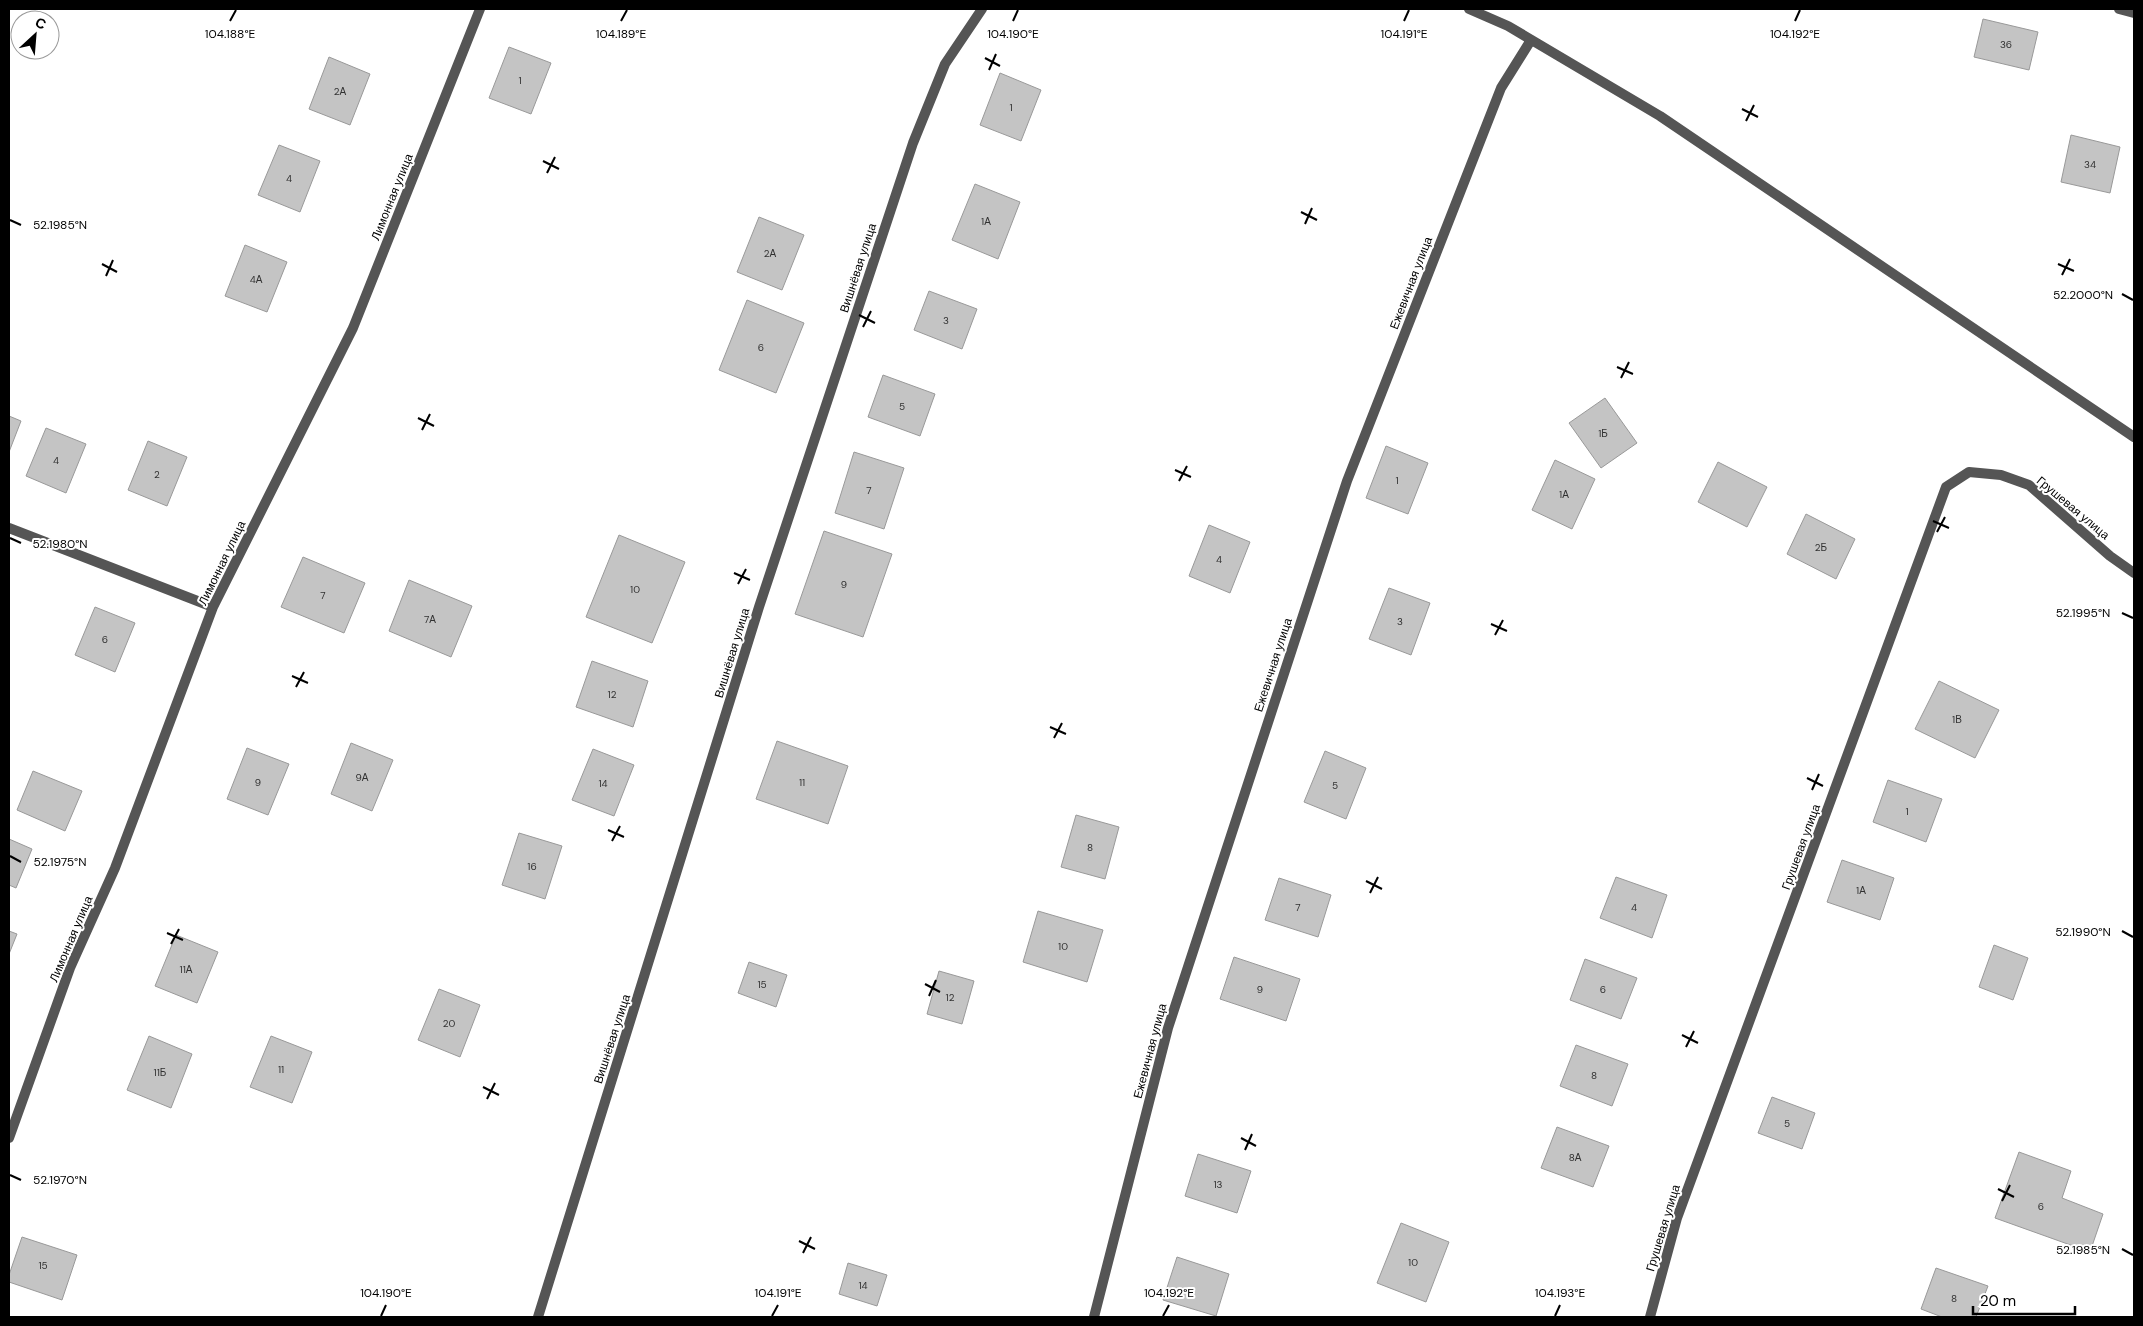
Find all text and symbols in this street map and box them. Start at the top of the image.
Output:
north arrow [10,10,60,60]
text: С [32,13,49,34]
text: 104.188°E [205,26,255,42]
text: 104.189°E [596,26,646,42]
text: 104.190°E [987,26,1039,42]
text: 104.191°E [1380,26,1428,42]
text: 104.192°E [1770,26,1820,42]
house number: 36 [2000,38,2012,51]
house number: 1 [518,74,522,87]
house number: 2А [334,85,347,98]
house number: 1 [1009,101,1013,114]
street label: Лимонная улица [367,151,417,243]
house number: 34 [2084,158,2096,171]
house number: 4 [286,172,292,185]
house number: 1А [981,215,991,228]
text: 52.1985°N [33,217,87,233]
street label: Вишнёвая улица [836,221,880,315]
street label: Ежевичная улица [1386,234,1436,332]
house number: 2А [764,247,777,260]
house number: 4А [250,273,263,286]
text: 52.2000°N [2053,287,2113,303]
house number: 3 [943,314,949,327]
house number: 6 [758,341,764,354]
house number: 5 [899,400,905,413]
house number: 1Б [1598,427,1608,440]
house number: 4 [53,454,59,467]
house number: 2 [154,468,160,481]
street label: Грушевая улица [2033,473,2113,543]
house number: 1 [1395,474,1399,487]
house number: 7 [866,484,872,497]
house number: 1А [1559,488,1569,501]
street label: Лимонная улица [195,518,250,608]
text: 52.1980°N [32,536,88,552]
house number: 2Б [1815,541,1828,554]
house number: 4 [1216,553,1222,566]
house number: 9 [841,578,847,591]
house number: 10 [630,583,640,596]
house number: 7 [320,589,326,602]
text: 52.1995°N [2056,605,2110,621]
street label: Вишнёвая улица [711,606,753,700]
house number: 7А [424,613,436,626]
house number: 3 [1397,615,1403,628]
street label: Ежевичная улица [1250,616,1296,714]
house number: 6 [102,633,108,646]
house number: 12 [608,688,617,701]
house number: 1В [1952,713,1962,726]
house number: 9А [356,771,369,784]
house number: 9 [255,776,261,789]
house number: 11 [799,776,805,789]
house number: 14 [598,777,608,790]
house number: 5 [1332,779,1338,792]
street label: Грушевая улица [1778,802,1824,892]
house number: 1 [1905,805,1909,818]
house number: 8 [1087,841,1093,854]
text: 52.1975°N [34,854,86,870]
house number: 16 [527,860,537,873]
house number: 1А [1856,884,1866,897]
street label: Лимонная улица [46,893,96,985]
house number: 7 [1295,901,1301,914]
house number: 4 [1631,901,1637,914]
text: 52.1990°N [2055,924,2111,940]
house number: 10 [1058,940,1068,953]
house number: 11А [180,963,193,976]
house number: 15 [757,978,767,991]
house number: 9 [1257,983,1263,996]
house number: 6 [1600,983,1606,996]
house number: 12 [946,991,955,1004]
street label: Вишнёвая улица [590,992,634,1086]
street label: Ежевичная улица [1130,1001,1170,1100]
house number: 20 [443,1017,455,1030]
house number: 11 [278,1063,284,1076]
house number: 11Б [154,1066,167,1079]
house number: 8 [1591,1069,1597,1082]
house number: 5 [1784,1117,1790,1130]
house number: 8А [1569,1151,1582,1164]
text: 52.1970°N [33,1172,87,1188]
house number: 13 [1213,1178,1223,1191]
street label: Грушевая улица [1642,1182,1684,1273]
house number: 6 [2038,1200,2044,1213]
text: 52.1985°N [2056,1242,2110,1258]
house number: 10 [1408,1256,1418,1269]
house number: 15 [38,1259,48,1272]
house number: 14 [858,1279,868,1292]
scale bar [1973,1284,2076,1316]
text: 104.190°E [360,1285,412,1301]
text: 104.191°E [754,1285,802,1301]
text: 104.192°E [1144,1285,1194,1301]
text: 104.193°E [1535,1285,1585,1301]
text: 20 m [1980,1291,2016,1311]
house number: 8 [1951,1292,1957,1305]

